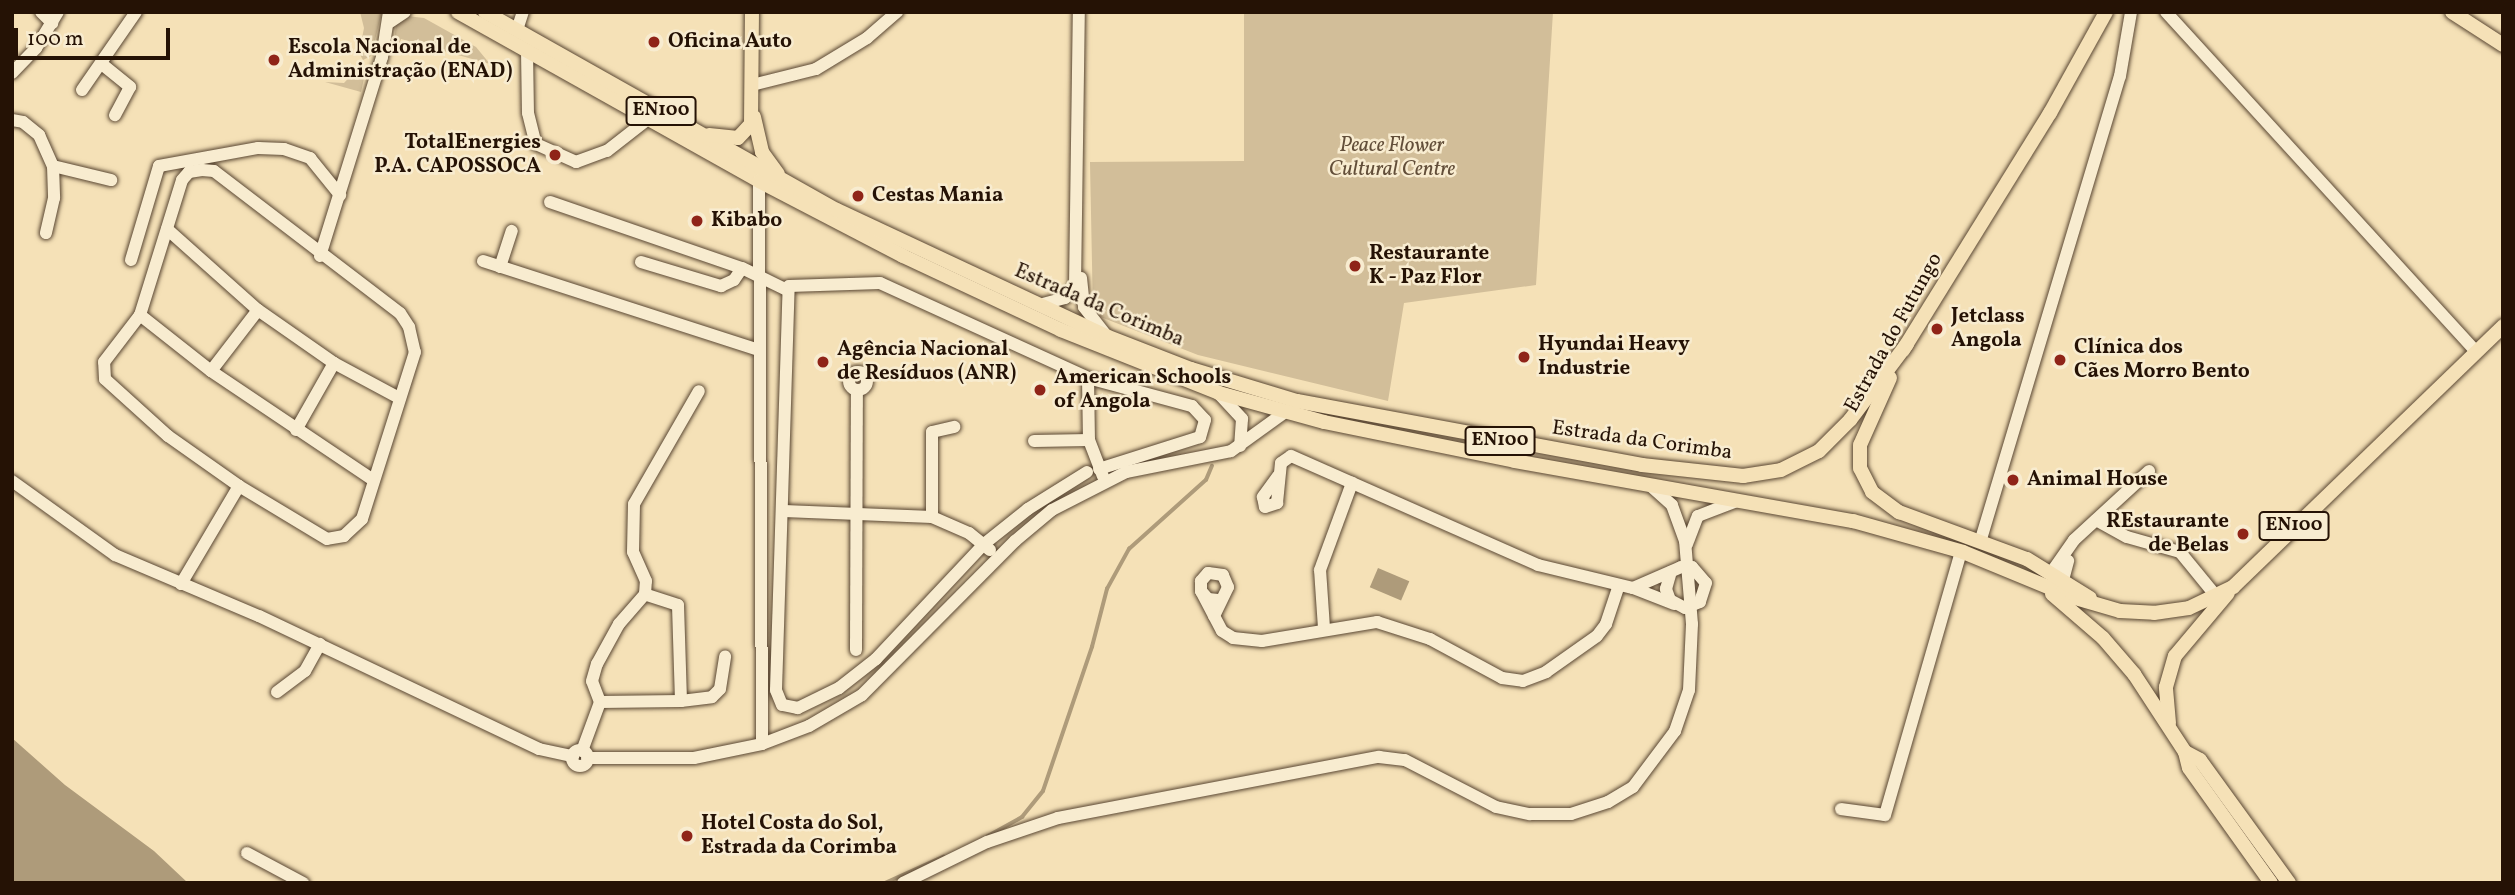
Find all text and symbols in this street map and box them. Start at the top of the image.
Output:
scale bar [18,14,173,58]
text: 100 m [27,25,84,54]
place label: Oficina Auto [668,29,792,55]
marker: Oficina Auto [646,34,662,50]
place label: Escola Nacional de Administração (ENAD) [288,35,513,85]
marker: Escola Nacional de Administração (ENAD) [266,52,282,68]
road number: EN100 [624,96,698,127]
place label: TotalEnergies P.A. CAPOSSOCA [374,130,541,180]
park label: Peace Flower Cultural Centre [1329,133,1455,183]
marker: TotalEnergies P.A. CAPOSSOCA [547,147,563,163]
place label: Cestas Mania [872,183,1003,209]
marker: Cestas Mania [850,188,866,204]
place label: Kibabo [711,208,782,234]
marker: Kibabo [689,213,705,229]
place label: Restaurante K - Paz Flor [1369,241,1489,291]
street label: Estrada do Futungo [1840,249,1948,417]
marker: Restaurante K - Paz Flor [1347,258,1363,274]
street label: Estrada da Corimba [1010,259,1188,353]
place label: Jetclass Angola [1951,304,2025,354]
marker: Jetclass Angola [1929,321,1945,337]
place label: Hyundai Heavy Industrie [1538,332,1690,382]
place label: Clínica dos Cães Morro Bento [2074,335,2250,385]
place label: Agência Nacional de Resíduos (ANR) [837,337,1016,387]
marker: Hyundai Heavy Industrie [1516,349,1532,365]
marker: Clínica dos Cães Morro Bento [2052,352,2068,368]
marker: Agência Nacional de Resíduos (ANR) [815,354,831,370]
place label: American Schools of Angola [1054,365,1231,415]
marker: American Schools of Angola [1032,382,1048,398]
street label: Estrada da Corimba [1550,416,1734,466]
road number: EN100 [1463,426,1537,456]
place label: Animal House [2027,467,2168,493]
marker: Animal House [2005,472,2021,488]
place label: REstaurante de Belas [2106,509,2229,559]
road number: EN100 [2257,510,2331,541]
marker: REstaurante de Belas [2235,526,2251,542]
place label: Hotel Costa do Sol, Estrada da Corimba [701,811,897,861]
marker: Hotel Costa do Sol, Estrada da Corimba [679,828,695,844]

